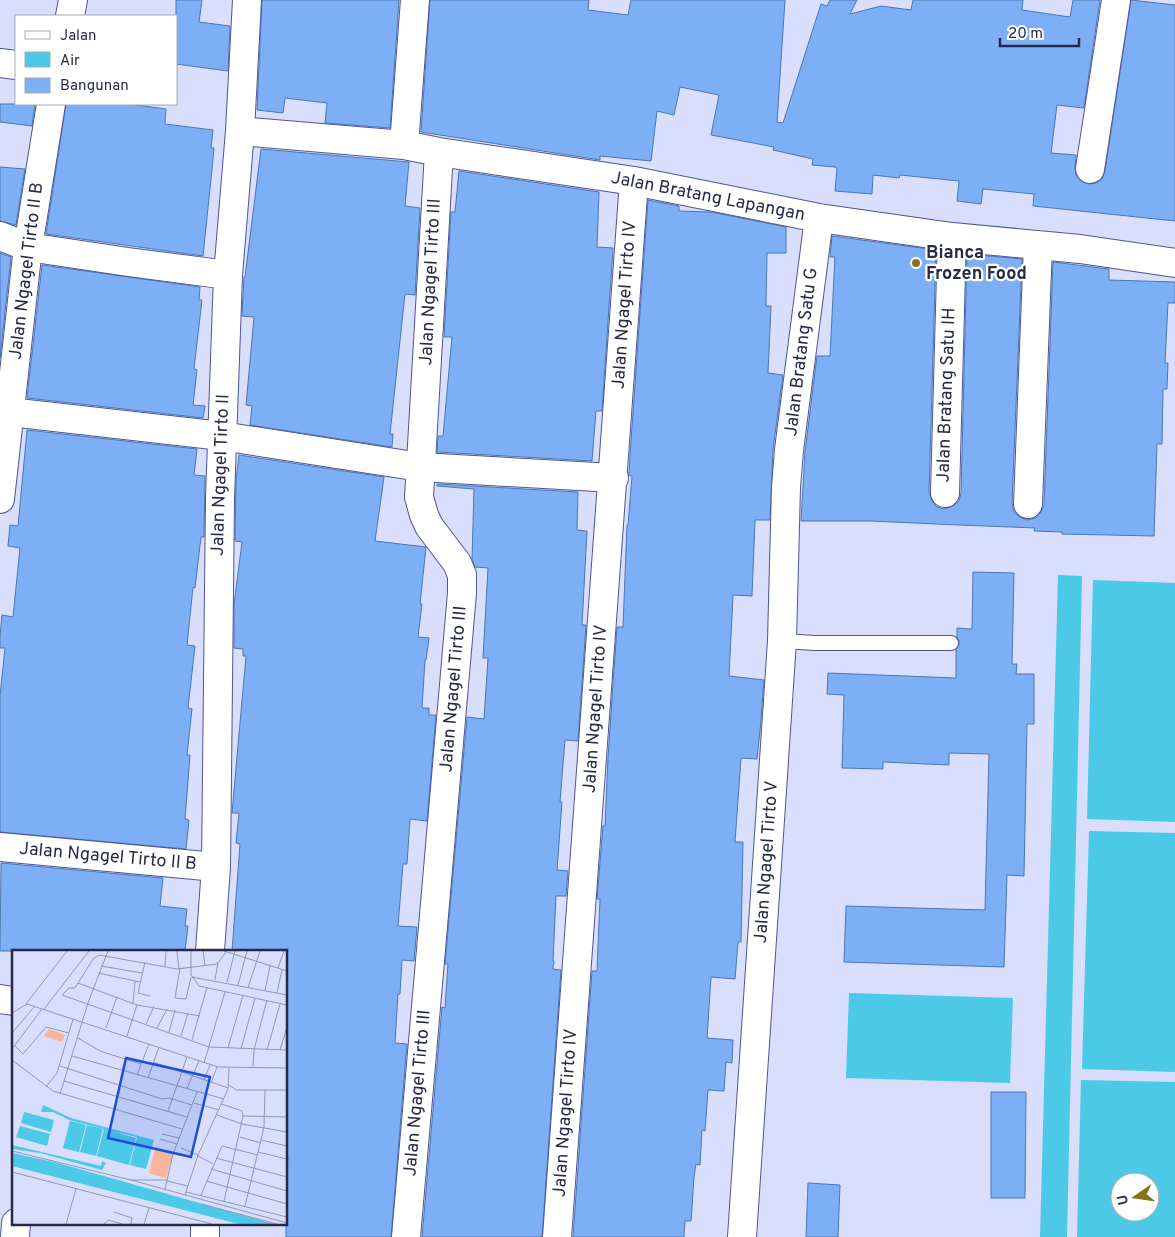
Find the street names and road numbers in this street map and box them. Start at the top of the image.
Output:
street label: Jalan Bratang Lapangan [609,167,807,227]
street label: Jalan Ngagel Tirto II B [5,181,49,361]
street label: Jalan Ngagel Tirto III [415,198,447,366]
street label: Jalan Ngagel Tirto IV [608,220,642,390]
street label: Jalan Bratang Satu G [780,266,824,438]
street label: Jalan Bratang Satu IH [932,307,962,483]
street label: Jalan Ngagel Tirto II [207,394,235,556]
street label: Jalan Ngagel Tirto III [435,605,473,773]
street label: Jalan Ngagel Tirto IV [579,624,613,794]
street label: Jalan Ngagel Tirto V [750,780,784,944]
street label: Jalan Ngagel Tirto II B [18,838,198,876]
street label: Jalan Ngagel Tirto III [399,1009,437,1177]
street label: Jalan Ngagel Tirto IV [549,1028,583,1198]

